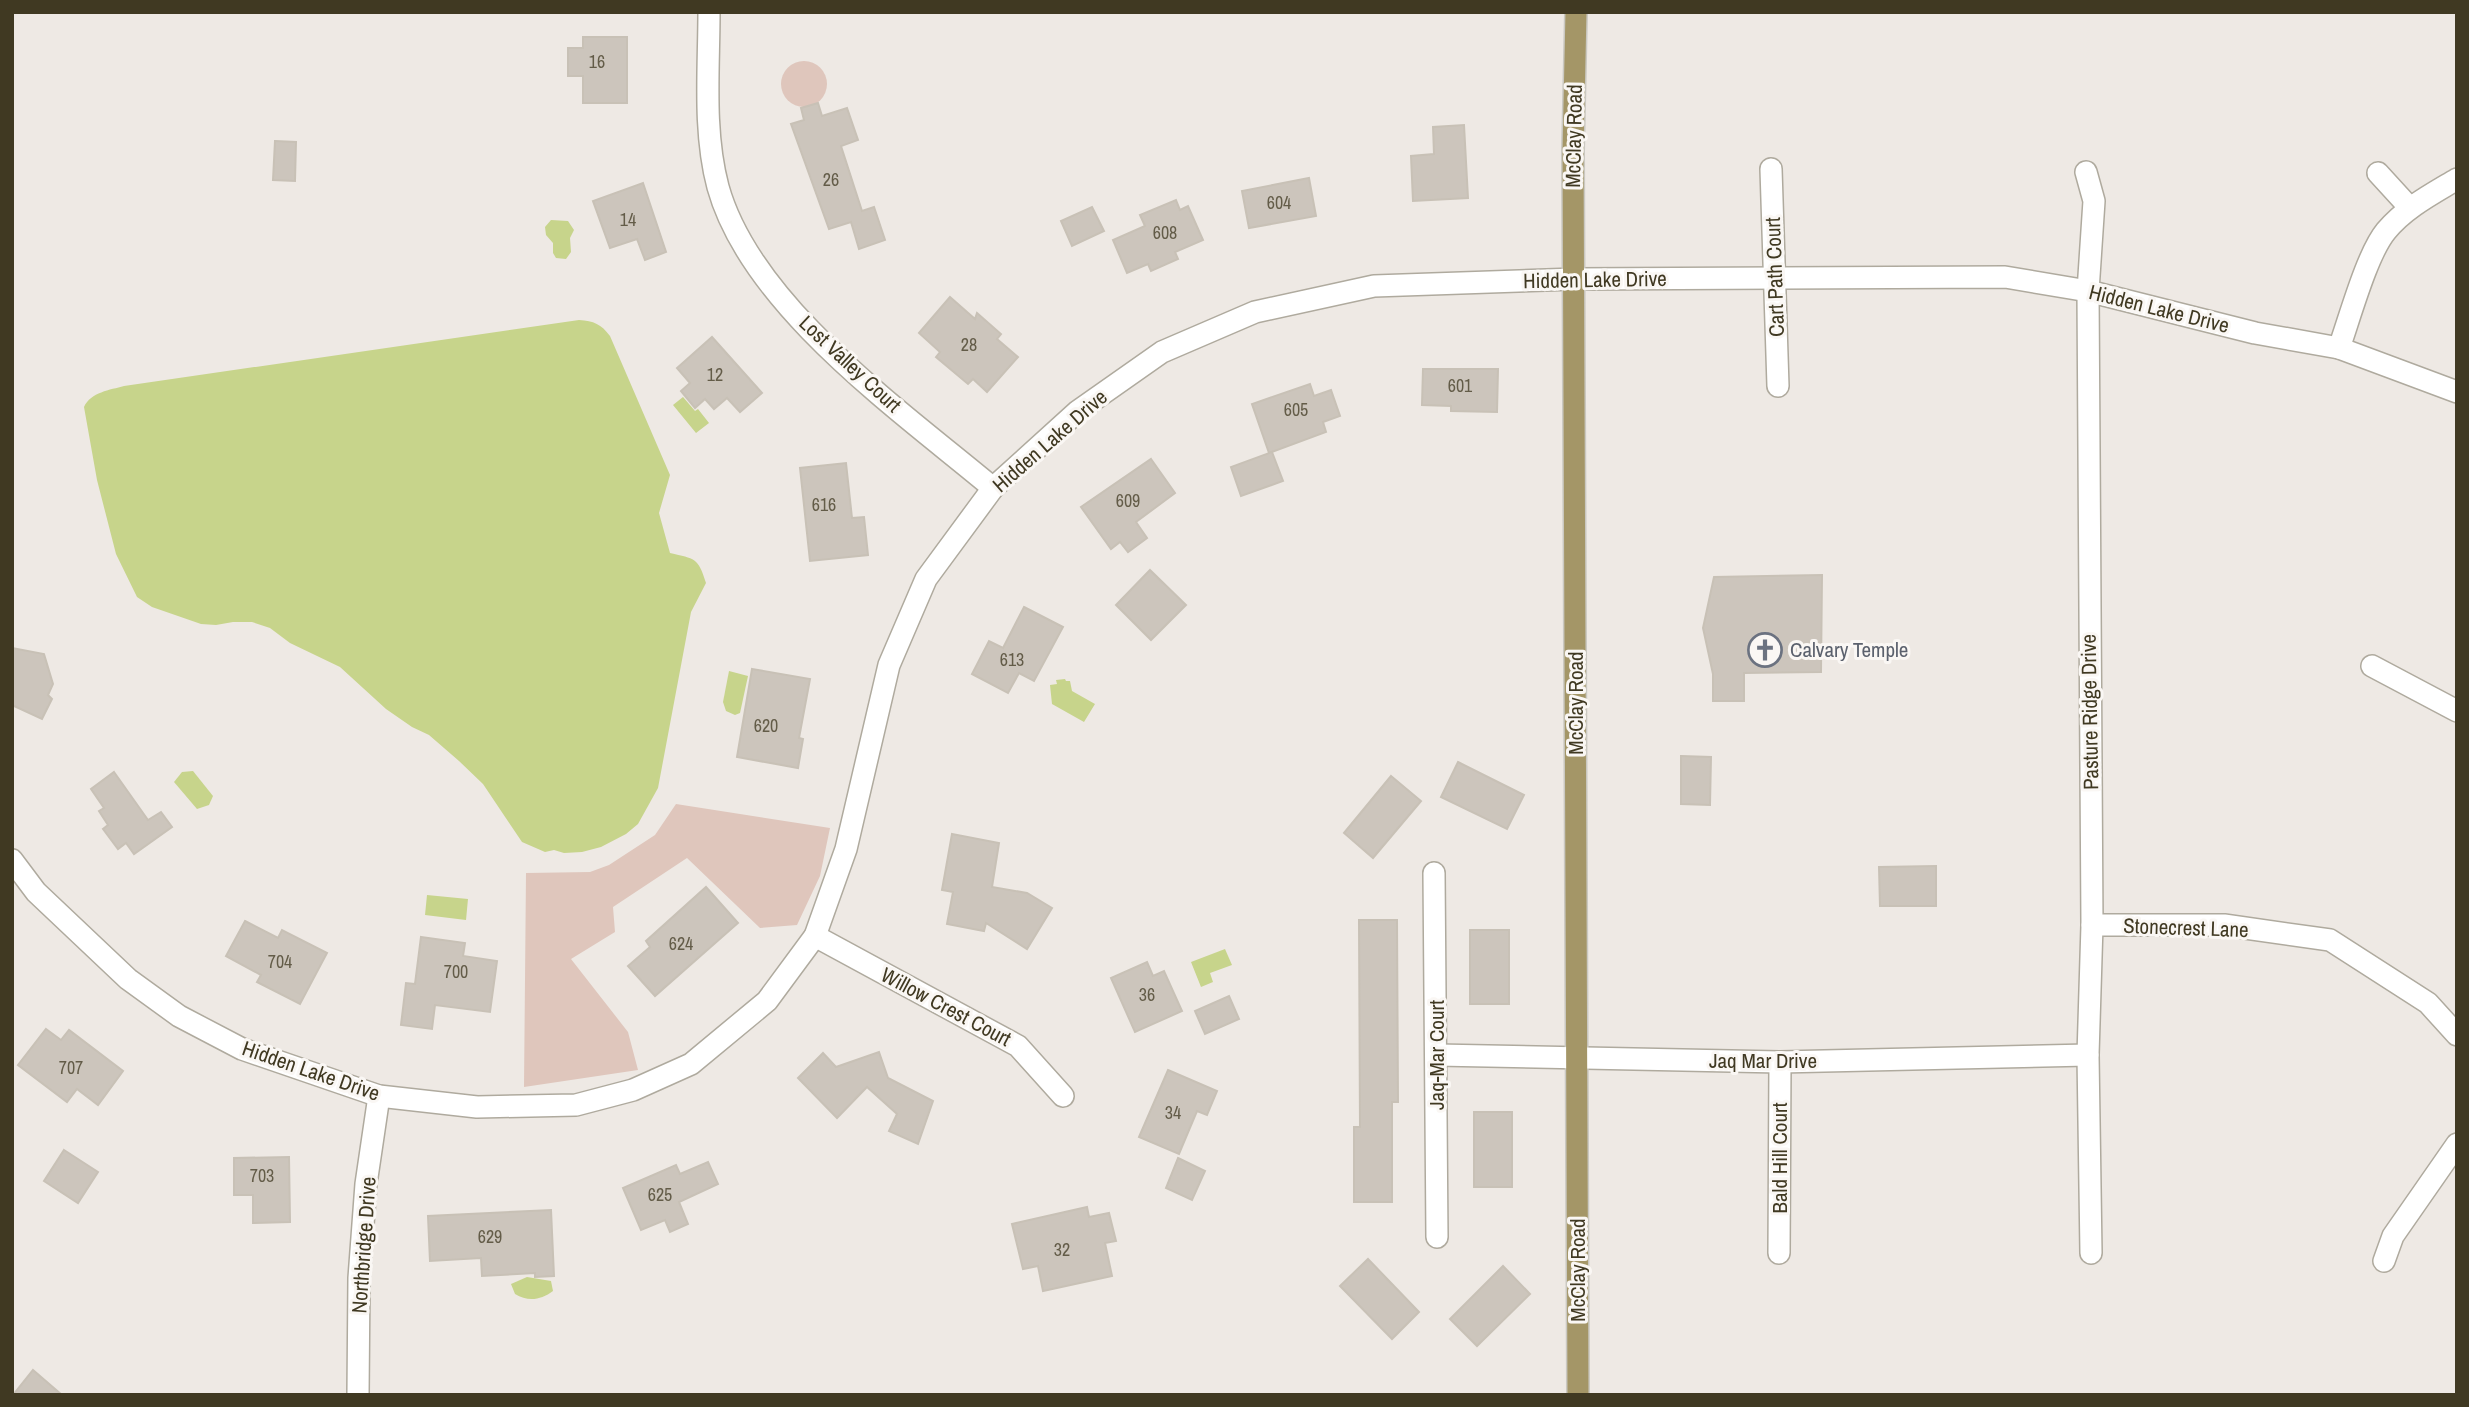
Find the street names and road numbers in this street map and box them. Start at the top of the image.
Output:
street label: McClay Road [1558,84,1589,188]
street label: Cart Path Court [1758,217,1791,337]
street label: Hidden Lake Drive [1523,264,1667,295]
street label: Hidden Lake Drive [2086,277,2232,340]
street label: Lost Valley Court [793,309,908,419]
street label: Hidden Lake Drive [986,383,1113,499]
street label: Pasture Ridge Drive [2074,634,2105,790]
street label: McClay Road [1561,651,1590,755]
street label: Stonecrest Lane [2123,911,2249,944]
street label: Willow Crest Court [876,960,1017,1053]
street label: Jaq-Mar Court [1422,1000,1451,1110]
street label: Hidden Lake Drive [239,1033,384,1108]
street label: Jaq Mar Drive [1709,1046,1817,1075]
street label: Bald Hill Court [1765,1102,1794,1214]
street label: Northbridge Drive [344,1176,383,1314]
street label: McClay Road [1563,1218,1592,1322]

